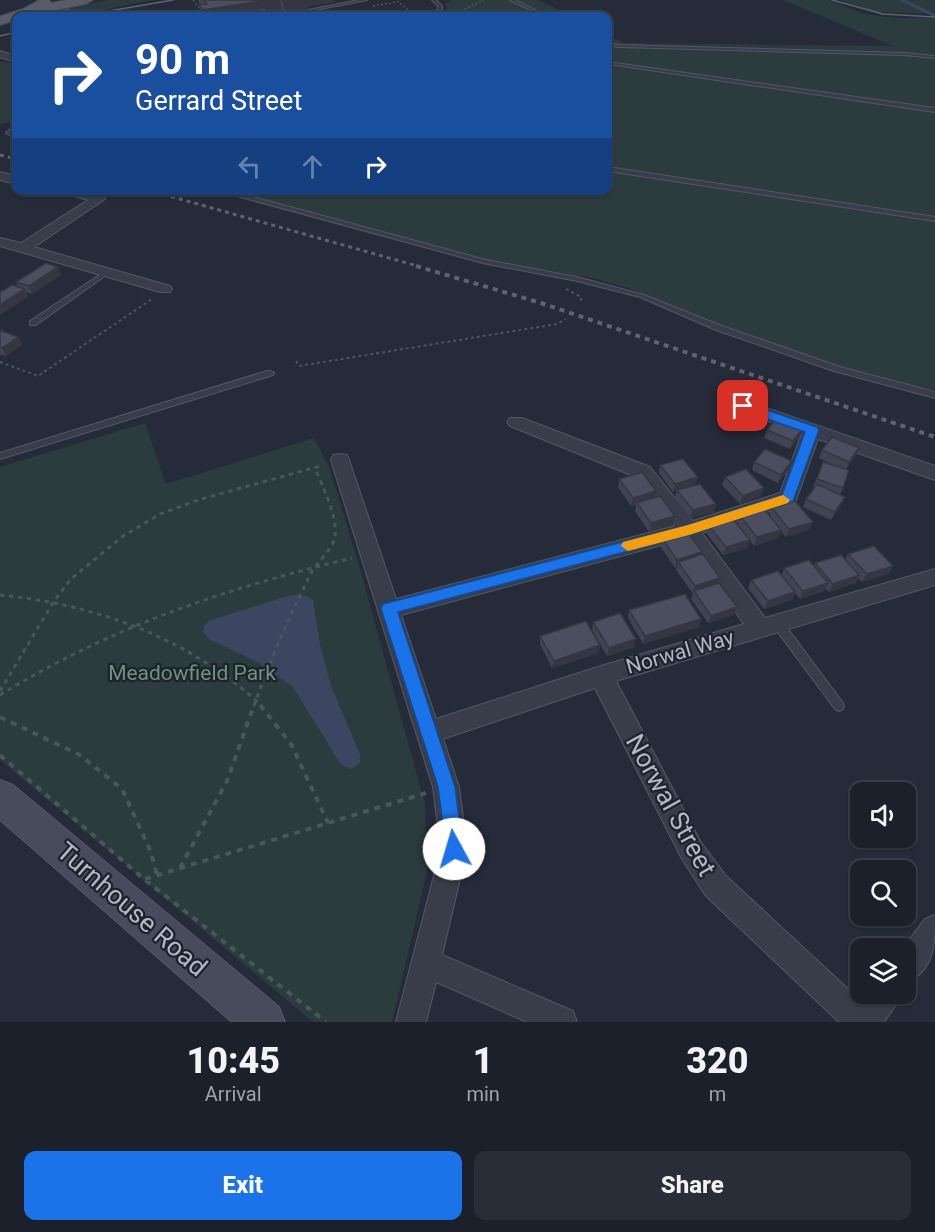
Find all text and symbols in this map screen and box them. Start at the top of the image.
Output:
text: 90 m [135,35,230,84]
icon: right [36,36,114,114]
text: Gerrard Street [135,85,302,117]
icon: left [233,150,266,183]
icon: ahead [296,150,329,183]
icon: right [359,150,392,183]
pin [717,380,768,431]
icon: arrive [726,389,759,422]
street label: Norwal Way [623,625,737,679]
park label: Meadowfield Park [108,661,276,685]
street label: Norwal Street [620,729,722,881]
map controls [850,782,916,1004]
button: sound [850,782,916,848]
position arrow [422,817,486,881]
street label: Turnhouse Road [51,836,213,982]
button: search [850,860,916,926]
button: layers [850,938,916,1004]
text: 10:45 [186,1040,280,1082]
text: 1 [473,1040,494,1082]
text: 320 [686,1040,749,1082]
text: Arrival [205,1082,262,1106]
text: min [466,1082,500,1106]
text: m [709,1082,726,1106]
button: Exit [24,1151,462,1220]
button: Share [474,1151,911,1220]

